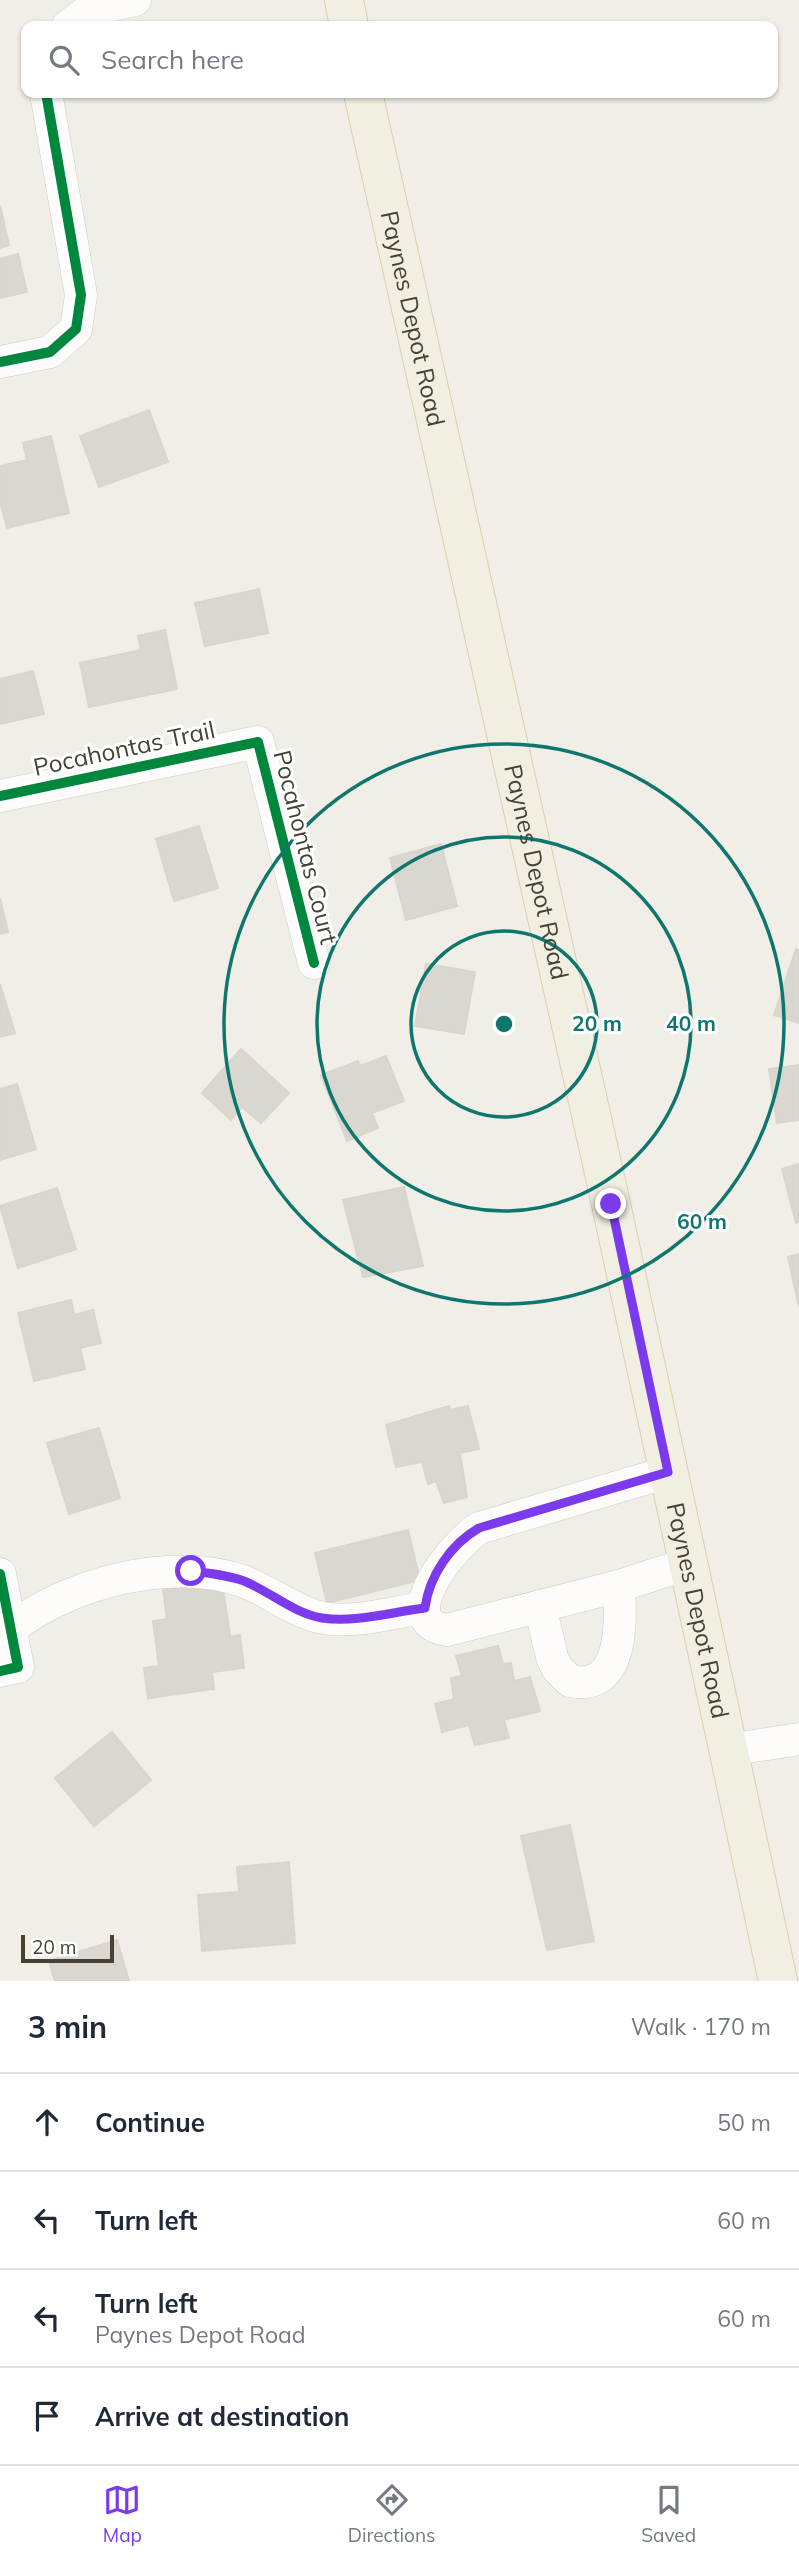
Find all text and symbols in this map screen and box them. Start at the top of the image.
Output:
search box [21,21,778,98]
icon: search [45,41,83,79]
text: Search here [101,43,244,76]
street label: Paynes Depot Road [375,208,452,429]
street label: Pocahontas Trail [30,714,218,782]
street label: Pocahontas Court [267,747,345,947]
street label: Paynes Depot Road [498,761,575,982]
text: 20 m [572,1010,622,1036]
text: 40 m [666,1010,716,1036]
centre of rings [492,1012,516,1036]
route end [595,1188,626,1219]
text: 60 m [677,1208,727,1234]
street label: Paynes Depot Road [661,1500,736,1721]
route start [175,1555,206,1586]
scale bar [21,1932,114,1964]
text: 20 m [32,1935,76,1959]
text: 3 min [28,2008,107,2046]
text: Walk · 170 m [631,2012,771,2041]
icon: ahead [28,2103,66,2141]
text: Continue [95,2106,205,2139]
text: 50 m [717,2108,771,2137]
icon: left [28,2201,66,2239]
text: Turn left [95,2204,197,2237]
text: 60 m [717,2206,771,2235]
text: Turn left [95,2287,197,2320]
icon: left [28,2299,66,2337]
text: 60 m [717,2304,771,2333]
text: Paynes Depot Road [95,2320,306,2349]
icon: arrive [28,2397,66,2435]
text: Arrive at destination [95,2400,350,2433]
tab: Map [103,2481,142,2547]
tab: Directions [348,2481,436,2547]
tab: Saved [641,2481,696,2547]

